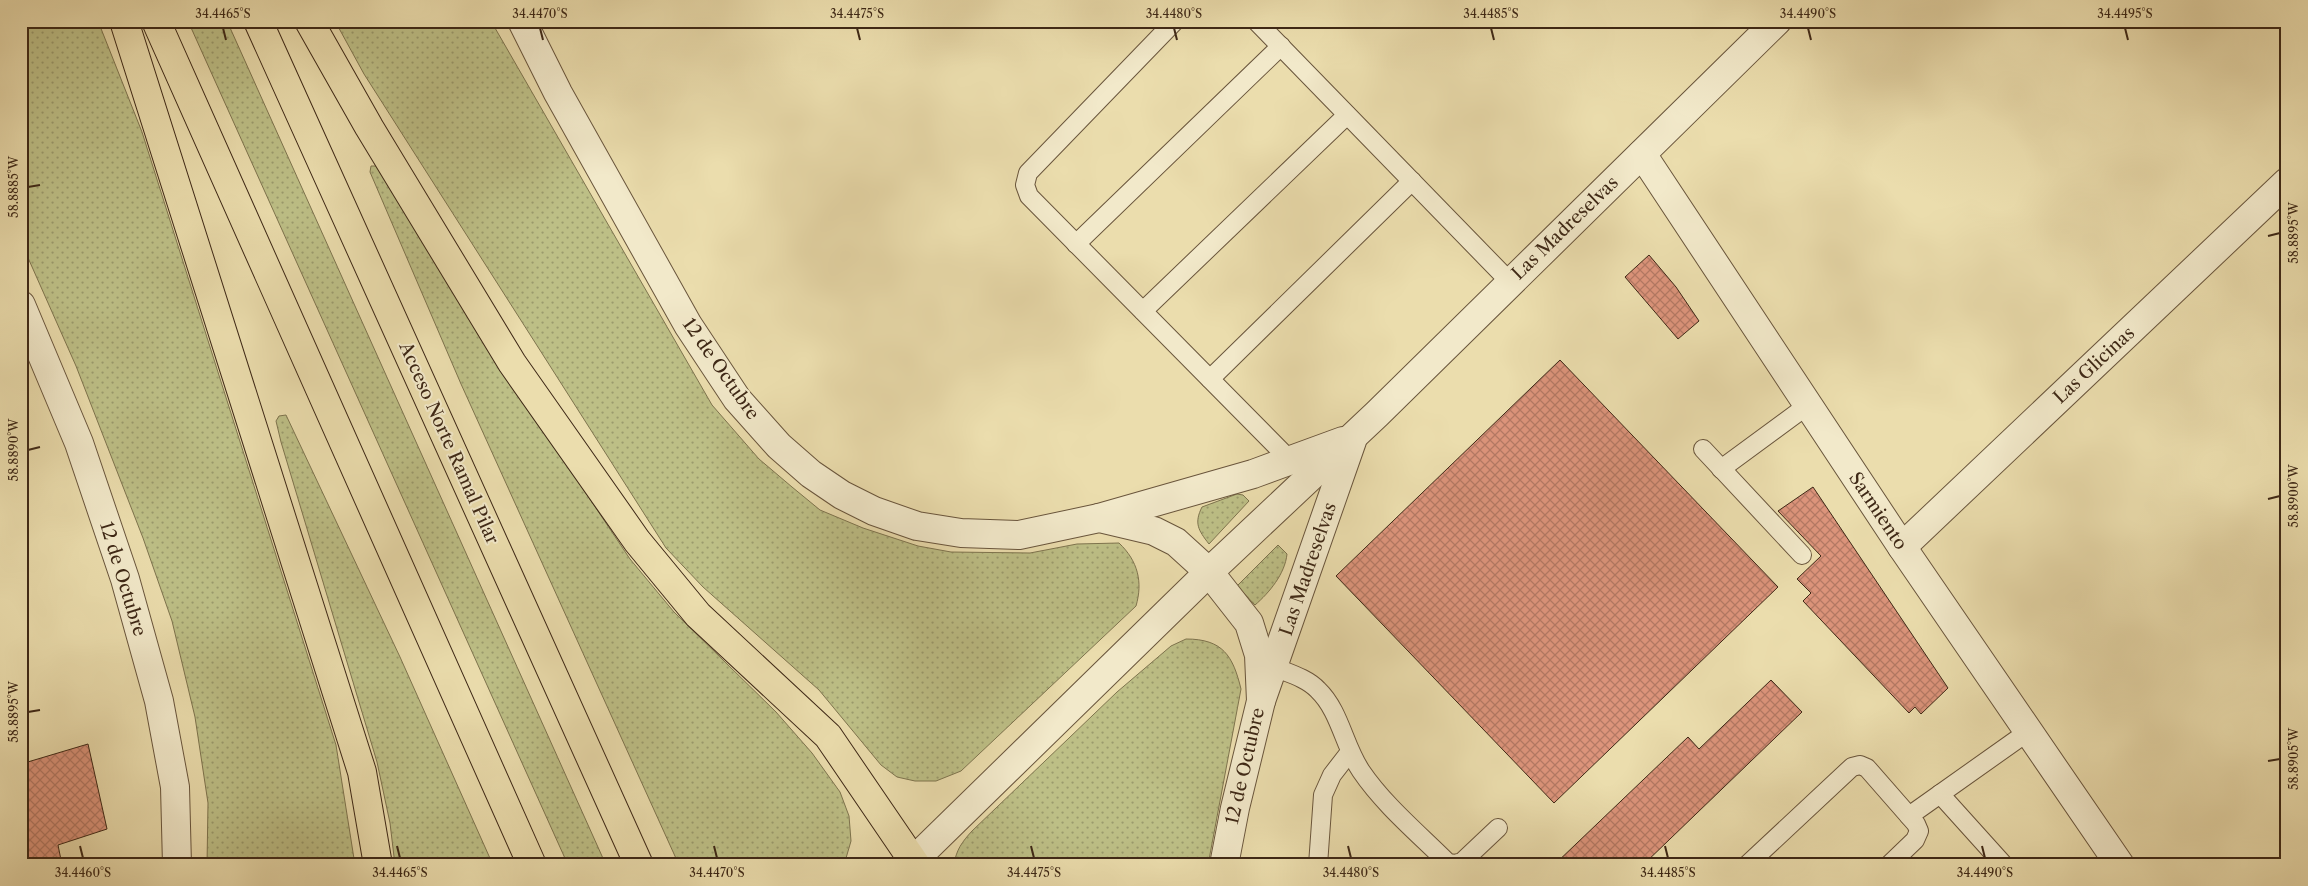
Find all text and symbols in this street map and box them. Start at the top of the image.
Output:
text: 34.4465°S [195,6,251,21]
text: 34.4470°S [512,6,568,21]
text: 34.4475°S [830,6,884,21]
text: 34.4480°S [1146,6,1202,21]
text: 34.4485°S [1463,6,1519,21]
text: 34.4490°S [1780,6,1836,21]
text: 34.4495°S [2097,6,2153,21]
text: 58.8885°W [6,155,21,218]
street label: Las Madreselvas [1507,172,1623,284]
text: 58.8895°W [2286,201,2301,264]
street label: 12 de Octubre [678,314,764,424]
street label: Las Glicinas [2049,322,2139,408]
street label: Acceso Norte Ramal Pilar [394,338,504,548]
text: 58.8890°W [6,418,21,481]
text: 58.8900°W [2286,464,2301,528]
street label: Sarmiento [1844,468,1912,554]
street label: Las Madreselvas [1275,499,1341,639]
street label: 12 de Octubre [95,519,151,639]
text: 58.8895°W [6,680,21,743]
street label: 12 de Octubre [1221,706,1269,826]
text: 58.8905°W [2286,727,2301,790]
text: 34.4460°S [55,865,111,880]
text: 34.4465°S [372,865,428,880]
text: 34.4470°S [689,865,745,880]
text: 34.4475°S [1007,865,1061,880]
text: 34.4480°S [1323,865,1379,880]
text: 34.4485°S [1640,865,1696,880]
text: 34.4490°S [1957,865,2013,880]

